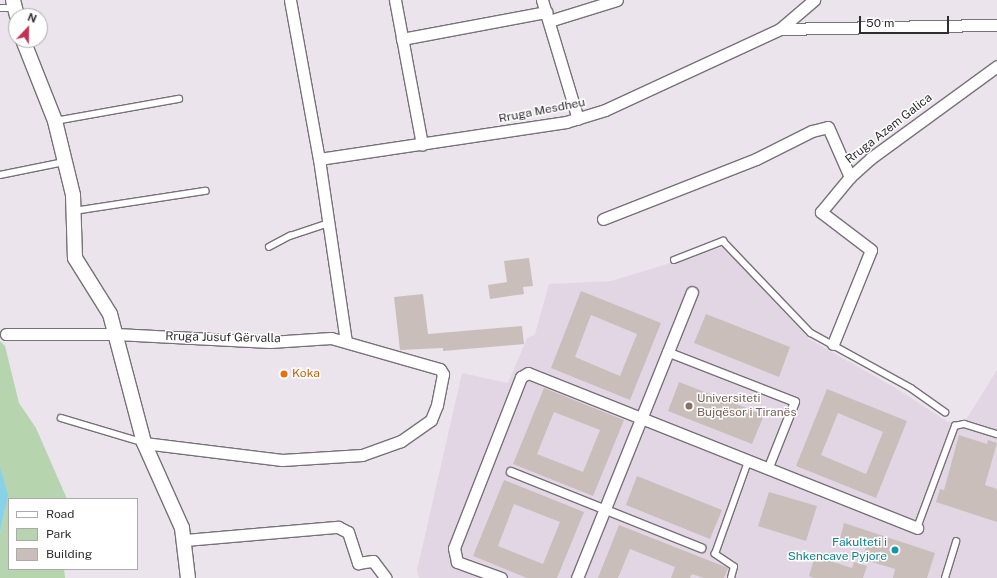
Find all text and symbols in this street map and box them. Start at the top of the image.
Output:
north arrow [8,8,48,48]
scale bar [861,8,951,34]
text: N [26,11,38,25]
text: 50 m [866,16,894,30]
street label: Rruga Azem Galica [843,91,935,167]
street label: Rruga Mesdheu [498,96,586,126]
street label: Rruga Jusuf Gërvalla [165,330,281,346]
place label: Koka [292,367,320,381]
marker: Koka [279,369,289,379]
place label: Universiteti Bujqësor i Tiranës [697,392,796,420]
marker: Universiteti Bujqësor i Tiranës [684,401,694,411]
legend [8,498,138,570]
text: Road [46,507,74,521]
text: Park [46,527,72,541]
place label: Fakulteti i Shkencave Pyjore [788,536,887,564]
marker: Fakulteti i Shkencave Pyjore [890,545,900,555]
text: Building [46,547,92,561]

